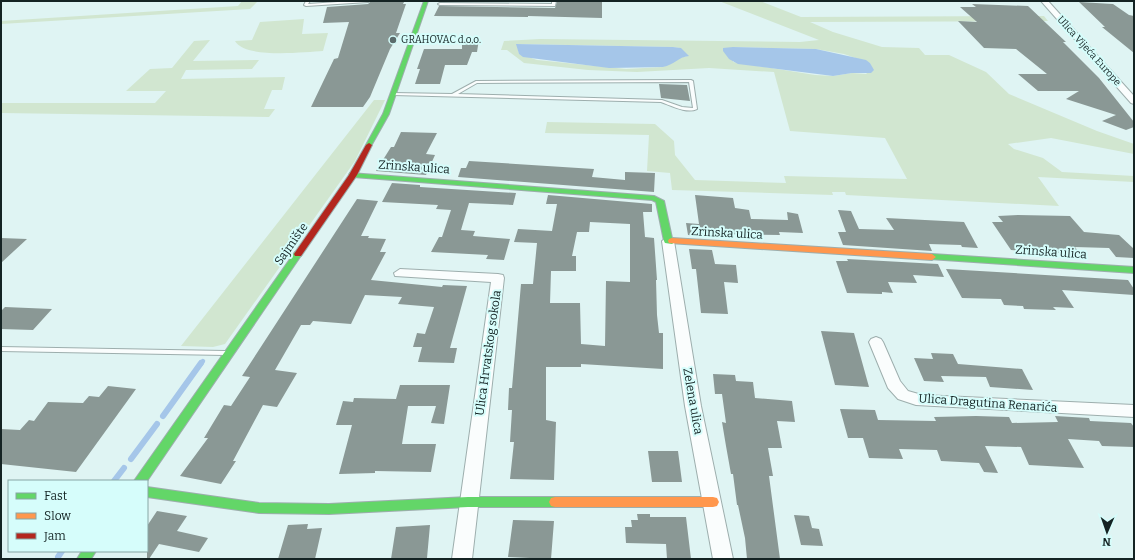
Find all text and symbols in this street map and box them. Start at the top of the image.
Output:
street label: Ulica Vijeća Europe [1055,14,1123,88]
place label: GRAHOVAC d.o.o. [401,34,481,46]
marker: GRAHOVAC d.o.o. [388,35,398,45]
street label: Zrinska ulica [378,158,451,177]
street label: Sajmište [271,220,311,268]
street label: Zrinska ulica [691,224,764,242]
street label: Zrinska ulica [1015,243,1088,262]
street label: Ulica Hrvatskog sokola [472,289,504,417]
street label: Zelena ulica [680,367,706,436]
street label: Ulica Dragutina Renarića [918,391,1058,415]
legend [8,480,148,552]
text: Fast [44,489,68,503]
text: Slow [44,509,71,523]
north arrow [1087,512,1127,552]
text: Jam [43,529,66,543]
text: N [1102,535,1111,548]

